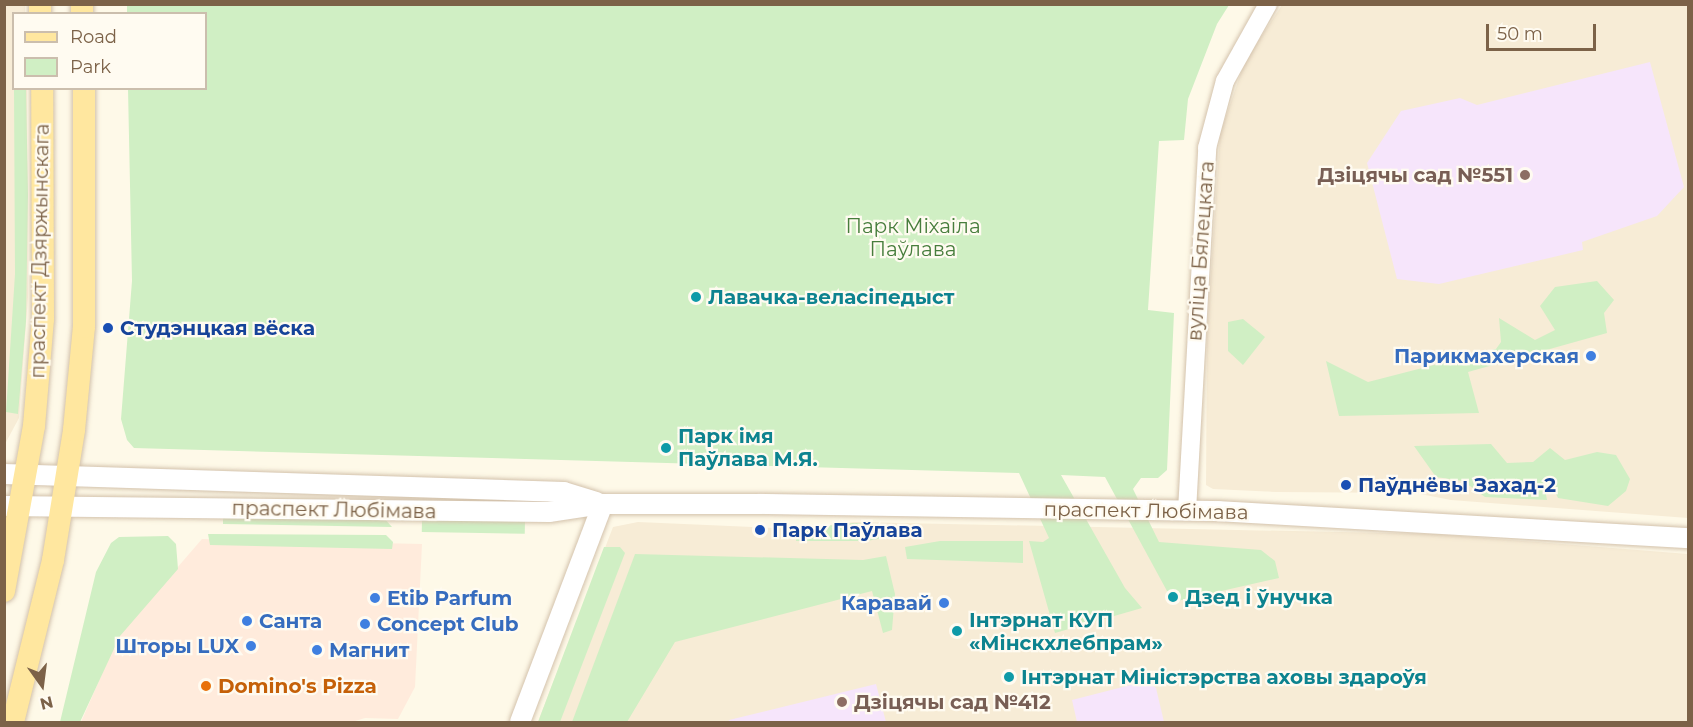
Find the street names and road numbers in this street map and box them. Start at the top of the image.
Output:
street label: праспект Дзяржынскага [26,123,54,379]
street label: вуліца Бялецкага [1183,160,1219,342]
street label: праспект Любімава [231,496,437,524]
street label: праспект Любімава [1043,497,1249,525]

